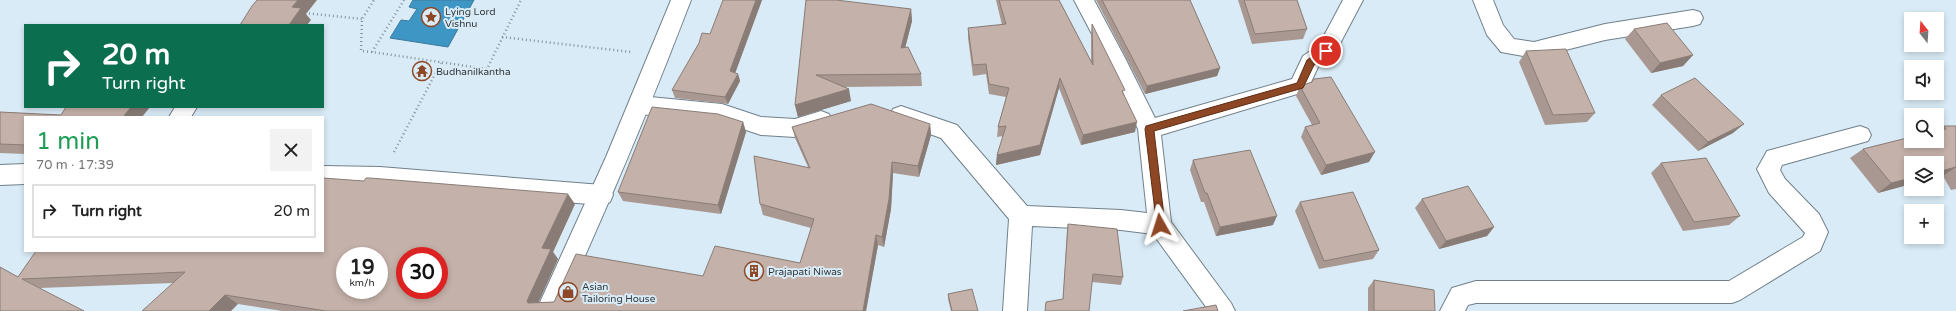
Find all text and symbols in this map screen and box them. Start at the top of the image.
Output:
place icon: Lying Lord Vishnu [420,6,442,28]
place label: Lying Lord Vishnu [445,6,495,30]
north arrow [1904,12,1944,52]
map controls [1904,12,1944,244]
pin [1309,34,1343,68]
text: 20 m [102,38,170,72]
icon: right [36,40,88,92]
icon: arrive [1315,40,1337,62]
temple icon: Budhanilkantha [411,60,433,82]
button: sound [1904,60,1944,100]
place label: Budhanilkantha [436,66,511,78]
text: Turn right [102,72,186,94]
button: search [1904,108,1944,148]
text: 1 min [36,127,100,156]
button: close [270,129,312,171]
button: layers [1904,156,1944,196]
text: 70 m · 17:39 [36,157,114,173]
icon: right [38,200,60,222]
text: Turn right [72,202,142,220]
text: 20 m [273,202,310,220]
position arrow [1139,204,1181,246]
button: + [1904,204,1944,244]
speed limit sign: 30 [396,247,448,299]
text: 19 [349,256,375,280]
building icon: Prajapati Niwas [743,260,765,282]
place label: Prajapati Niwas [768,266,842,278]
text: km/h [349,277,375,289]
shop icon: Asian Tailoring House [557,281,579,303]
place label: Asian Tailoring House [582,281,656,305]

